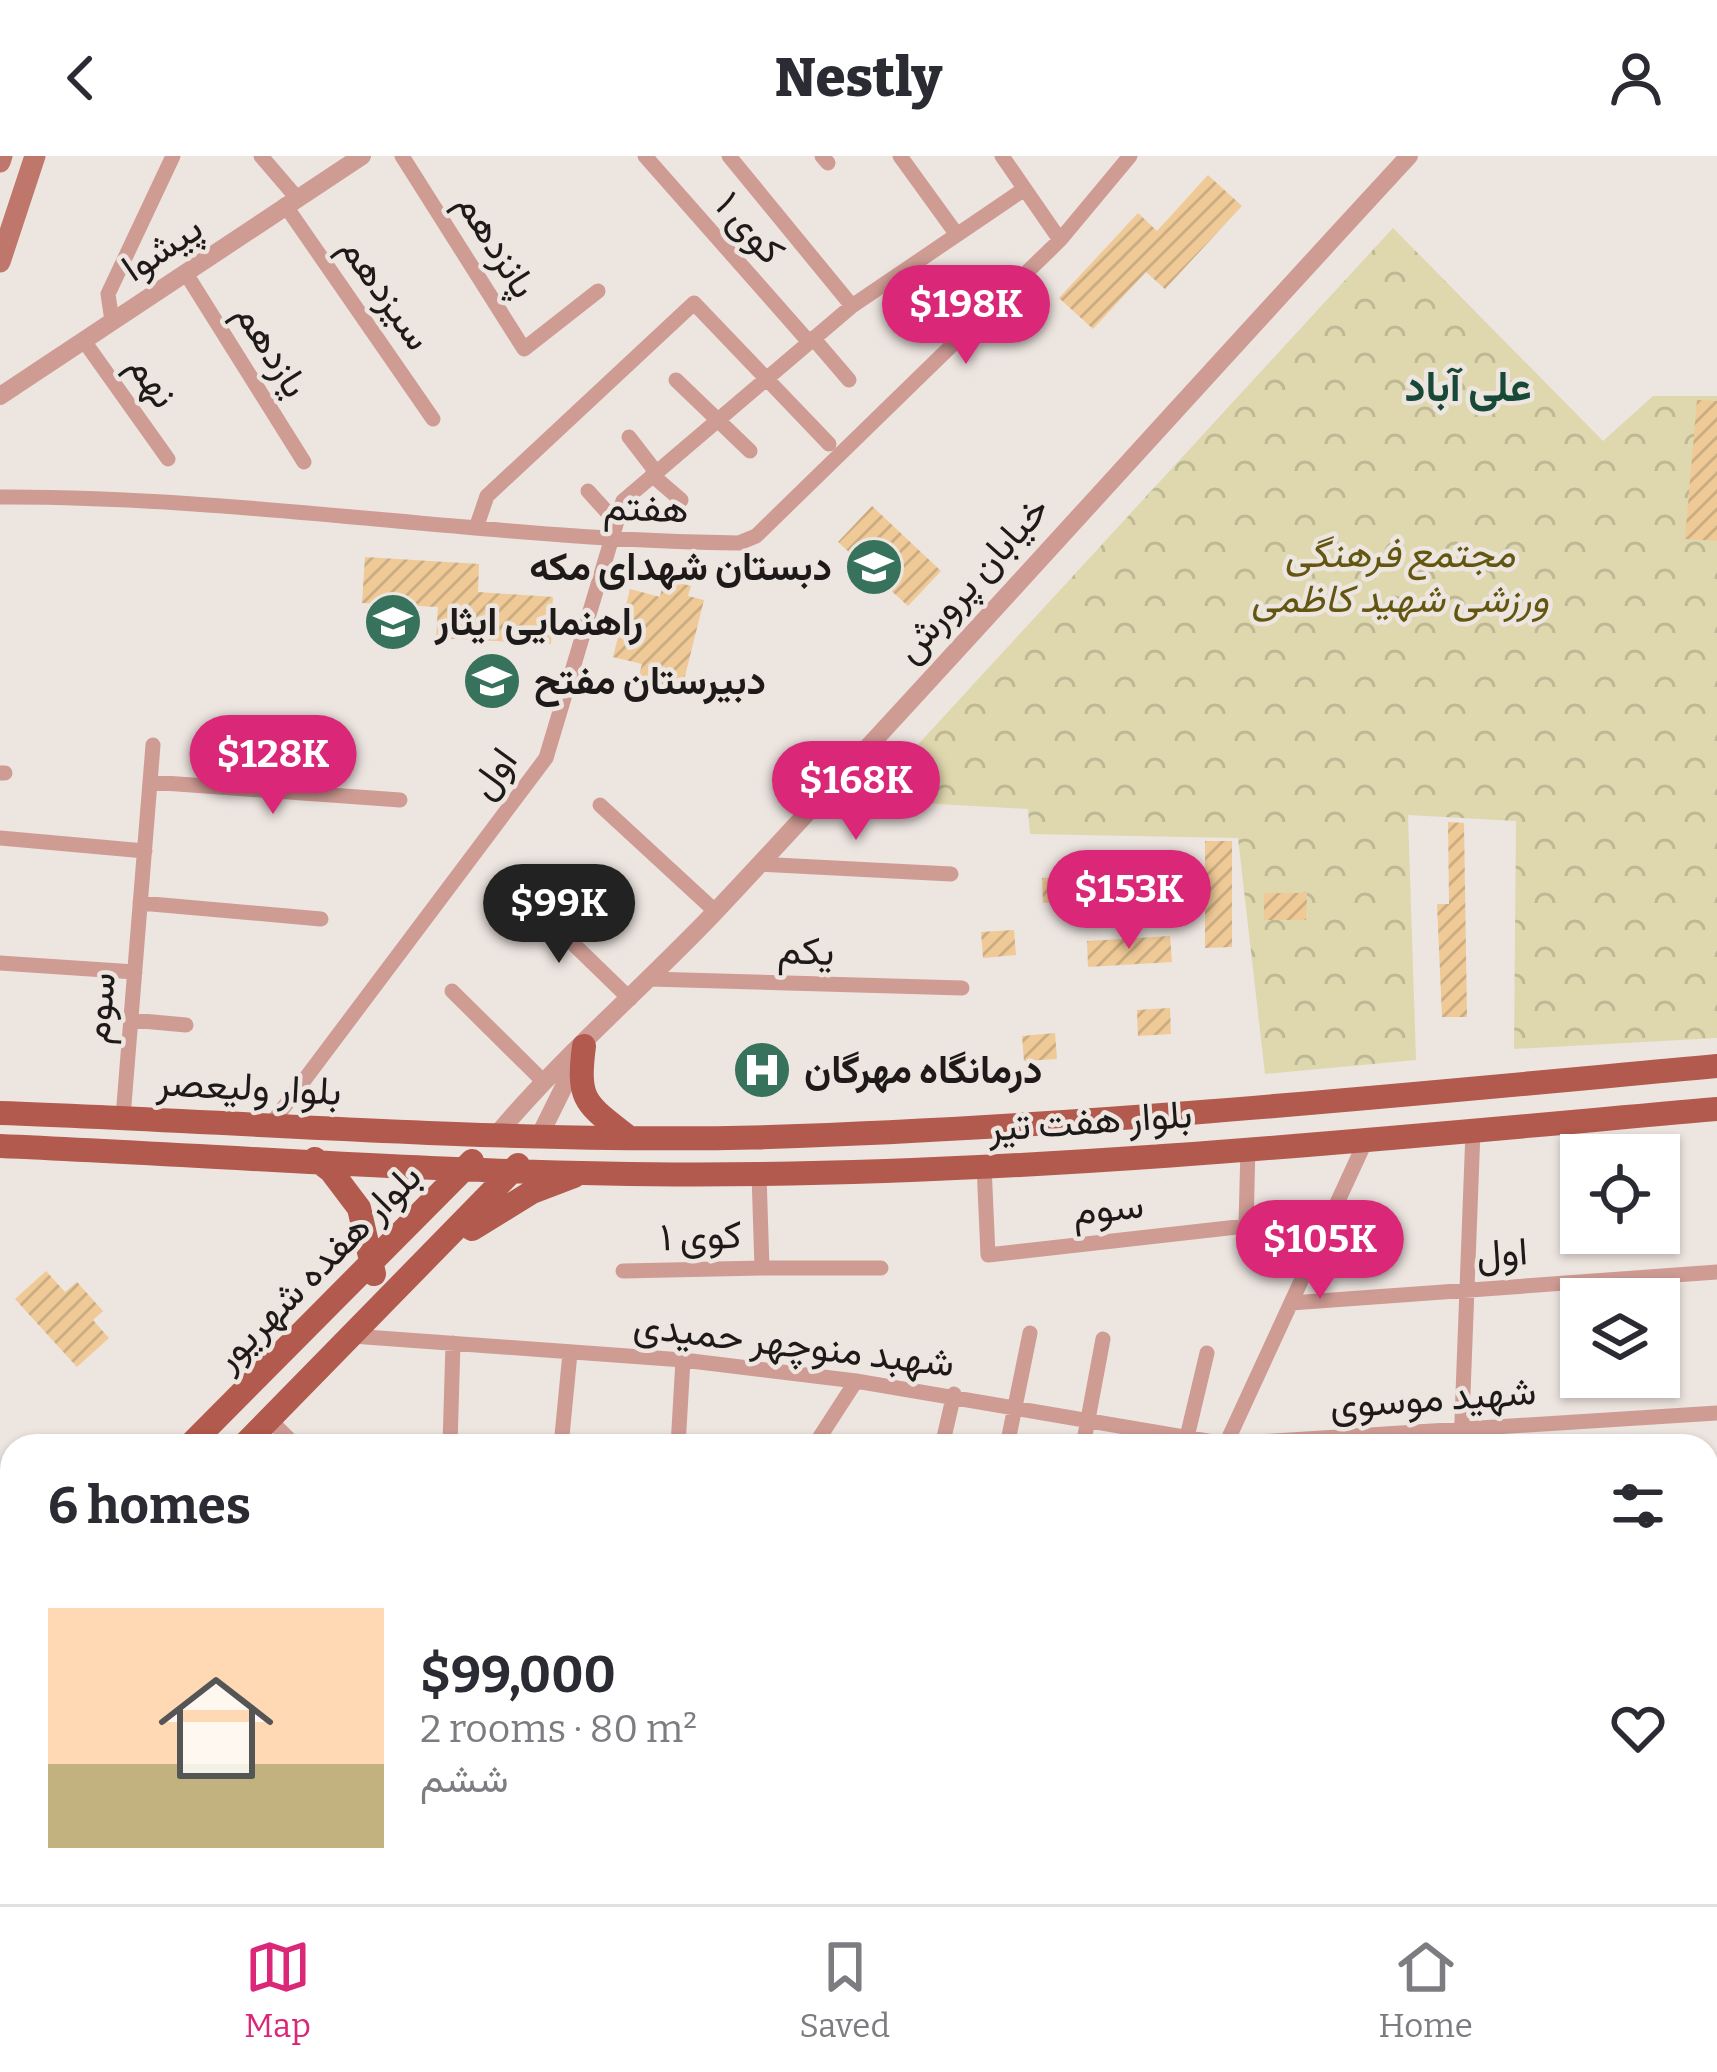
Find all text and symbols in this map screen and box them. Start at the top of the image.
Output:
icon: back [48,45,114,111]
icon: person [1603,45,1669,111]
text: Nestly [775,46,942,110]
street label: کوی ۱ [705,182,794,274]
street label: پانزدهم [444,184,547,308]
street label: پیشوا [113,205,213,294]
street label: سیزدهم [329,227,442,360]
pin: $198K [882,265,1050,367]
text: $198K [909,281,1023,327]
street label: یازدهم [223,294,319,407]
street label: نهم [117,345,188,418]
district label: علی آباد [1404,362,1532,412]
street label: هفتم [603,484,689,534]
street label: خیابان پرورش [885,486,1061,674]
park label: مجتمع فرهنگی ورزشی شهید کاظمی [1251,531,1549,623]
school or university icon: دبستان شهدای مکه [843,536,905,598]
place label: دبستان شهدای مکه [529,544,832,591]
school or university icon: راهنمایی ایثار [362,591,424,653]
place label: راهنمایی ایثار [434,599,643,646]
school or university icon: دبیرستان مفتح [461,650,523,712]
place label: دبیرستان مفتح [534,658,766,707]
pin: $128K [189,715,357,817]
text: $128K [217,731,329,777]
street label: اول [459,739,528,808]
pin: $168K [772,741,940,843]
text: $168K [799,757,913,803]
pin: $153K [1045,850,1213,952]
pin: $99K [488,864,630,966]
text: $153K [1074,866,1184,912]
text: $99K [510,880,608,926]
street label: یکم [777,927,835,977]
street label: سوم [73,970,127,1046]
hospital icon: درمانگاه مهرگان [731,1039,793,1101]
place label: درمانگاه مهرگان [804,1047,1043,1094]
street label: بلوار ولیعصر [154,1059,343,1116]
street label: بلوار هفت تیر [985,1091,1194,1152]
map controls [1560,1134,1680,1398]
button: locate [1560,1134,1680,1254]
street label: بلوار هفده شهریور [203,1154,431,1382]
street label: سوم [1070,1181,1146,1237]
pin: $105K [1236,1200,1404,1302]
street label: کوی ۱ [660,1212,742,1261]
text: $105K [1263,1216,1377,1262]
street label: اول [1475,1228,1529,1279]
button: layers [1560,1278,1680,1398]
street label: شهبد منوچهر حمیدی [631,1302,957,1389]
street label: شهید موسوی [1328,1368,1538,1429]
icon: filters [1605,1473,1671,1539]
text: 6 homes [48,1475,251,1537]
text: $99,000 [420,1644,616,1706]
icon: home [144,1656,288,1800]
icon: heart [1605,1695,1671,1761]
text: 2 rooms · 80 m² [420,1706,697,1752]
text: ششم [420,1756,508,1802]
tab: Map [244,1934,311,2046]
tab: Saved [799,1934,890,2046]
tab: Home [1379,1934,1473,2046]

